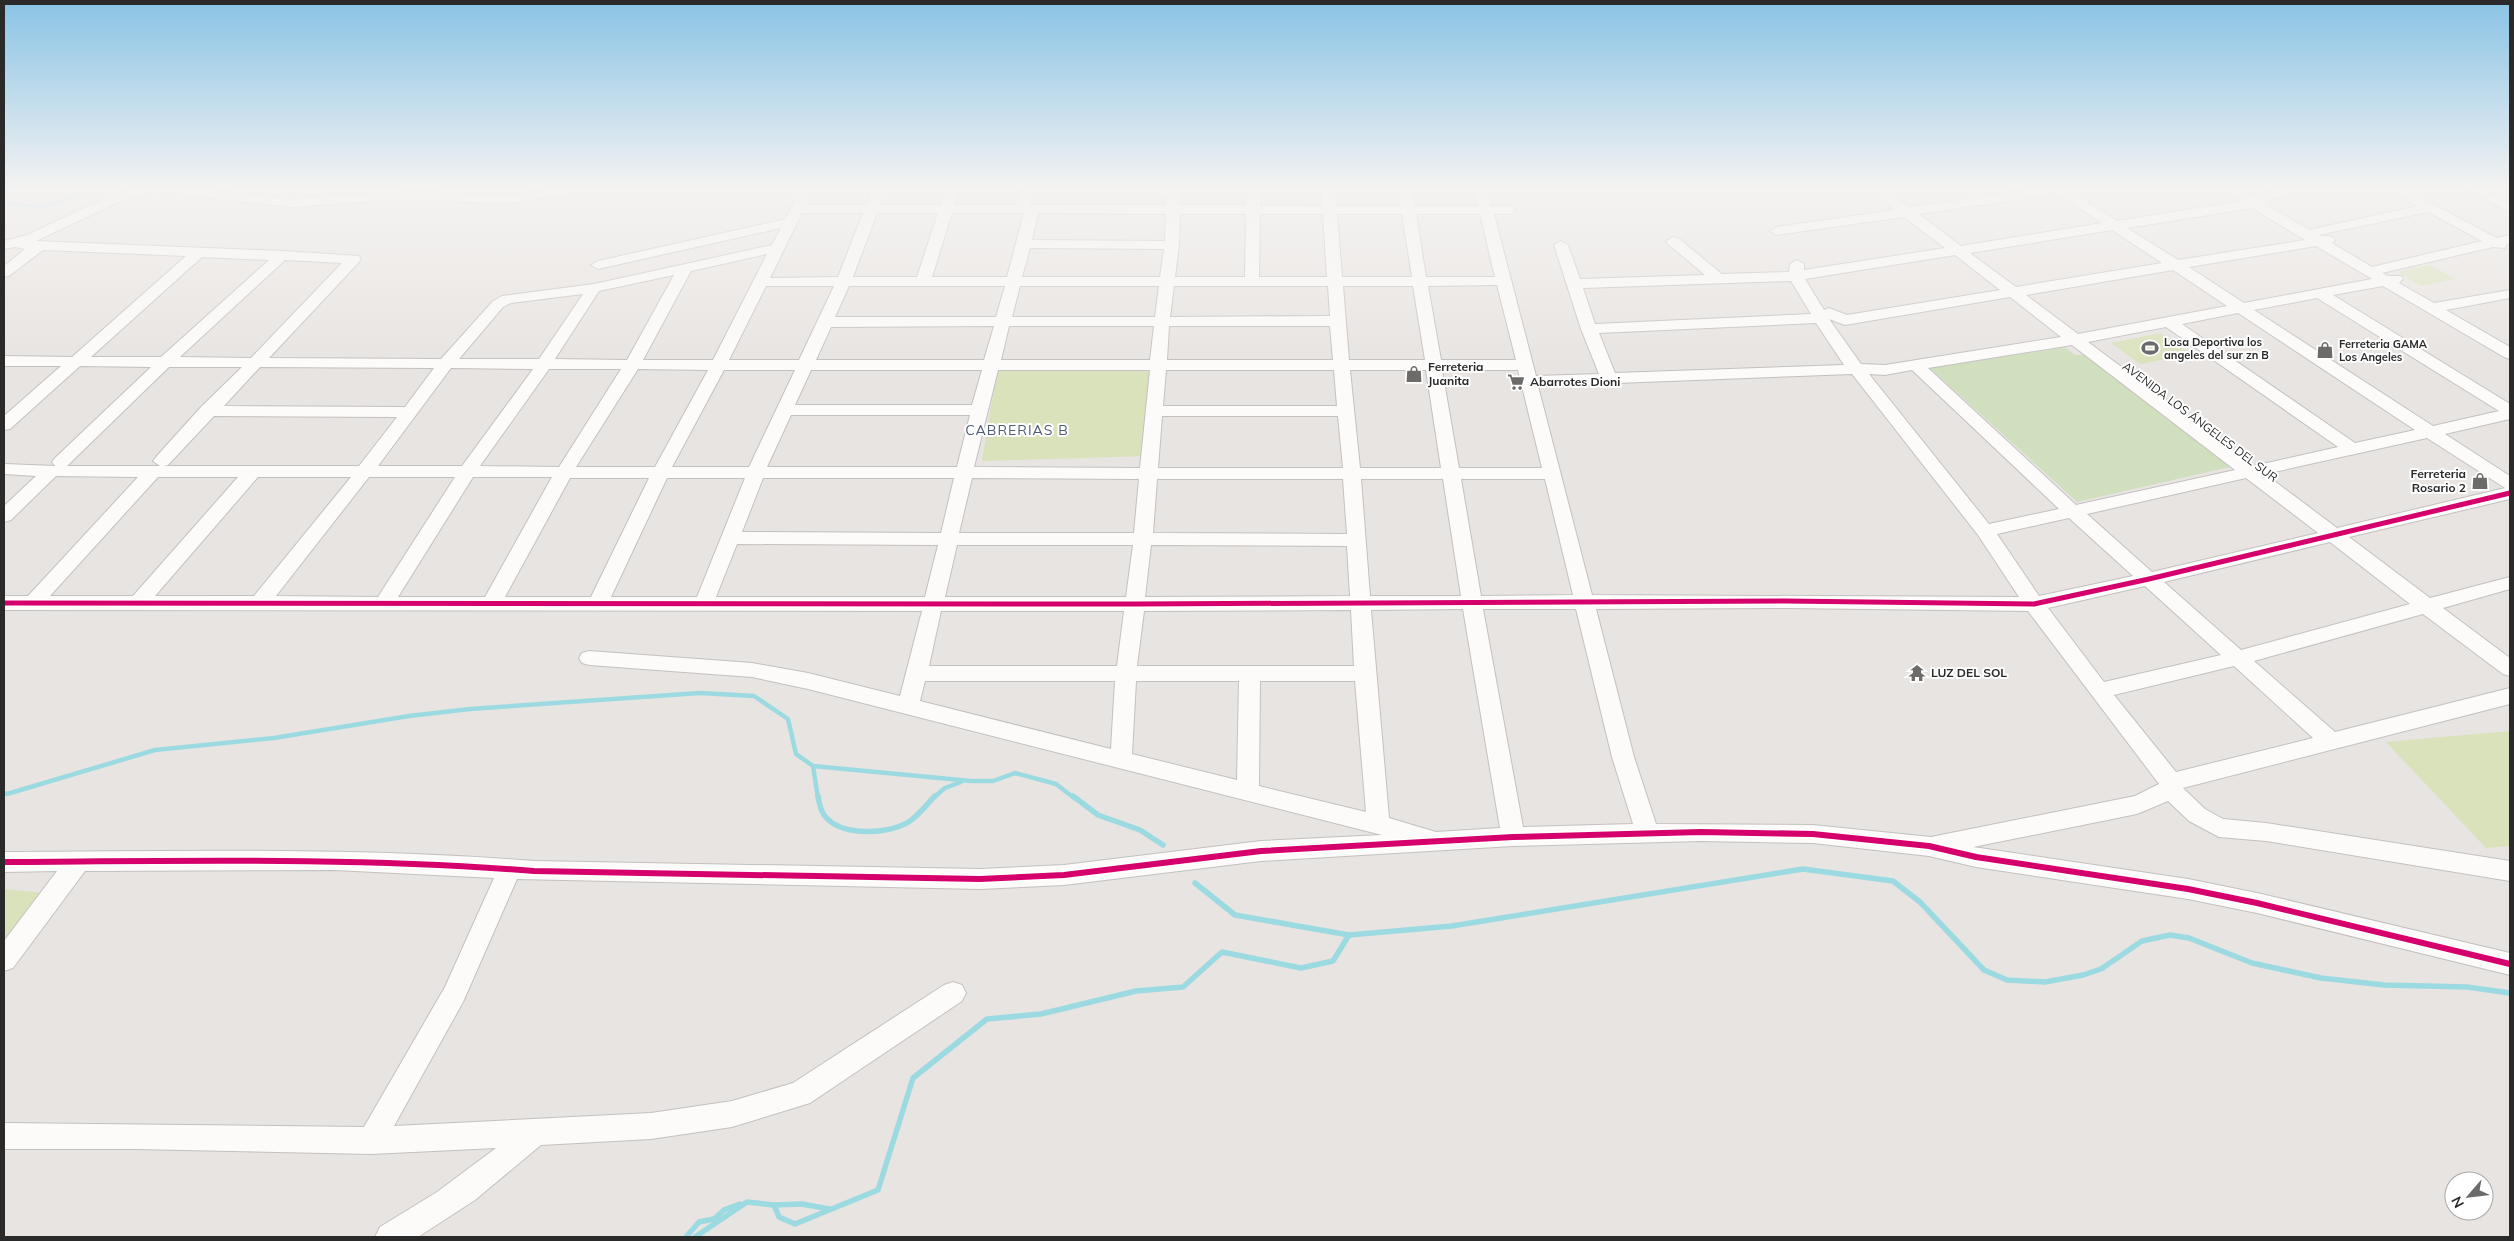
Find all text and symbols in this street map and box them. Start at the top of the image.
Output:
place label: Losa Deportiva los angeles del sur zn B [2164,335,2269,362]
place label: Ferreteria GAMA Los Angeles [2339,337,2428,364]
sports icon: Losa Deportiva los angeles del sur zn B [2140,338,2160,358]
shop icon: Ferreteria GAMA Los Angeles [2315,340,2335,360]
street label: AVENIDA LOS ÁNGELES DEL SUR [2120,358,2281,485]
place label: Ferreteria Juanita [1428,359,1483,388]
shop icon: Ferreteria Juanita [1404,364,1424,384]
supermarket icon: Abarrotes Dioni [1506,372,1526,392]
place label: Abarrotes Dioni [1530,374,1620,389]
district label: CABRERIAS B [965,421,1069,439]
place label: Ferreteria Rosario 2 [2411,466,2466,495]
shop icon: Ferreteria Rosario 2 [2470,471,2490,491]
temple icon: LUZ DEL SOL [1907,663,1927,683]
place label: LUZ DEL SOL [1931,665,2007,680]
north arrow [2444,1171,2494,1221]
text: N [2447,1193,2468,1211]

